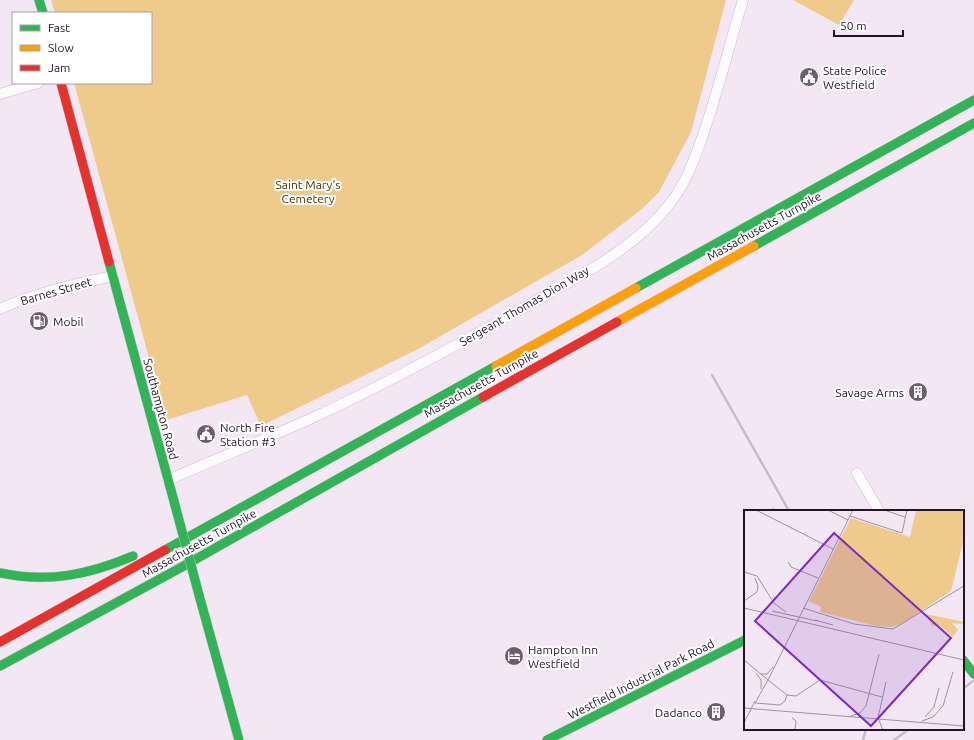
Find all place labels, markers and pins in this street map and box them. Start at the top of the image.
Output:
place label: State Police Westfield [823,64,887,91]
public building icon: State Police Westfield [798,66,820,88]
fuel station icon: Mobil [28,310,50,332]
place label: Mobil [53,315,84,328]
building icon: Savage Arms [907,381,929,403]
place label: Savage Arms [835,386,904,399]
place label: North Fire Station #3 [220,421,276,448]
public building icon: North Fire Station #3 [195,423,217,445]
place label: Hampton Inn Westfield [528,643,598,670]
hotel icon: Hampton Inn Westfield [503,645,525,667]
building icon: Dadanco [705,701,727,723]
place label: Dadanco [655,706,702,719]

